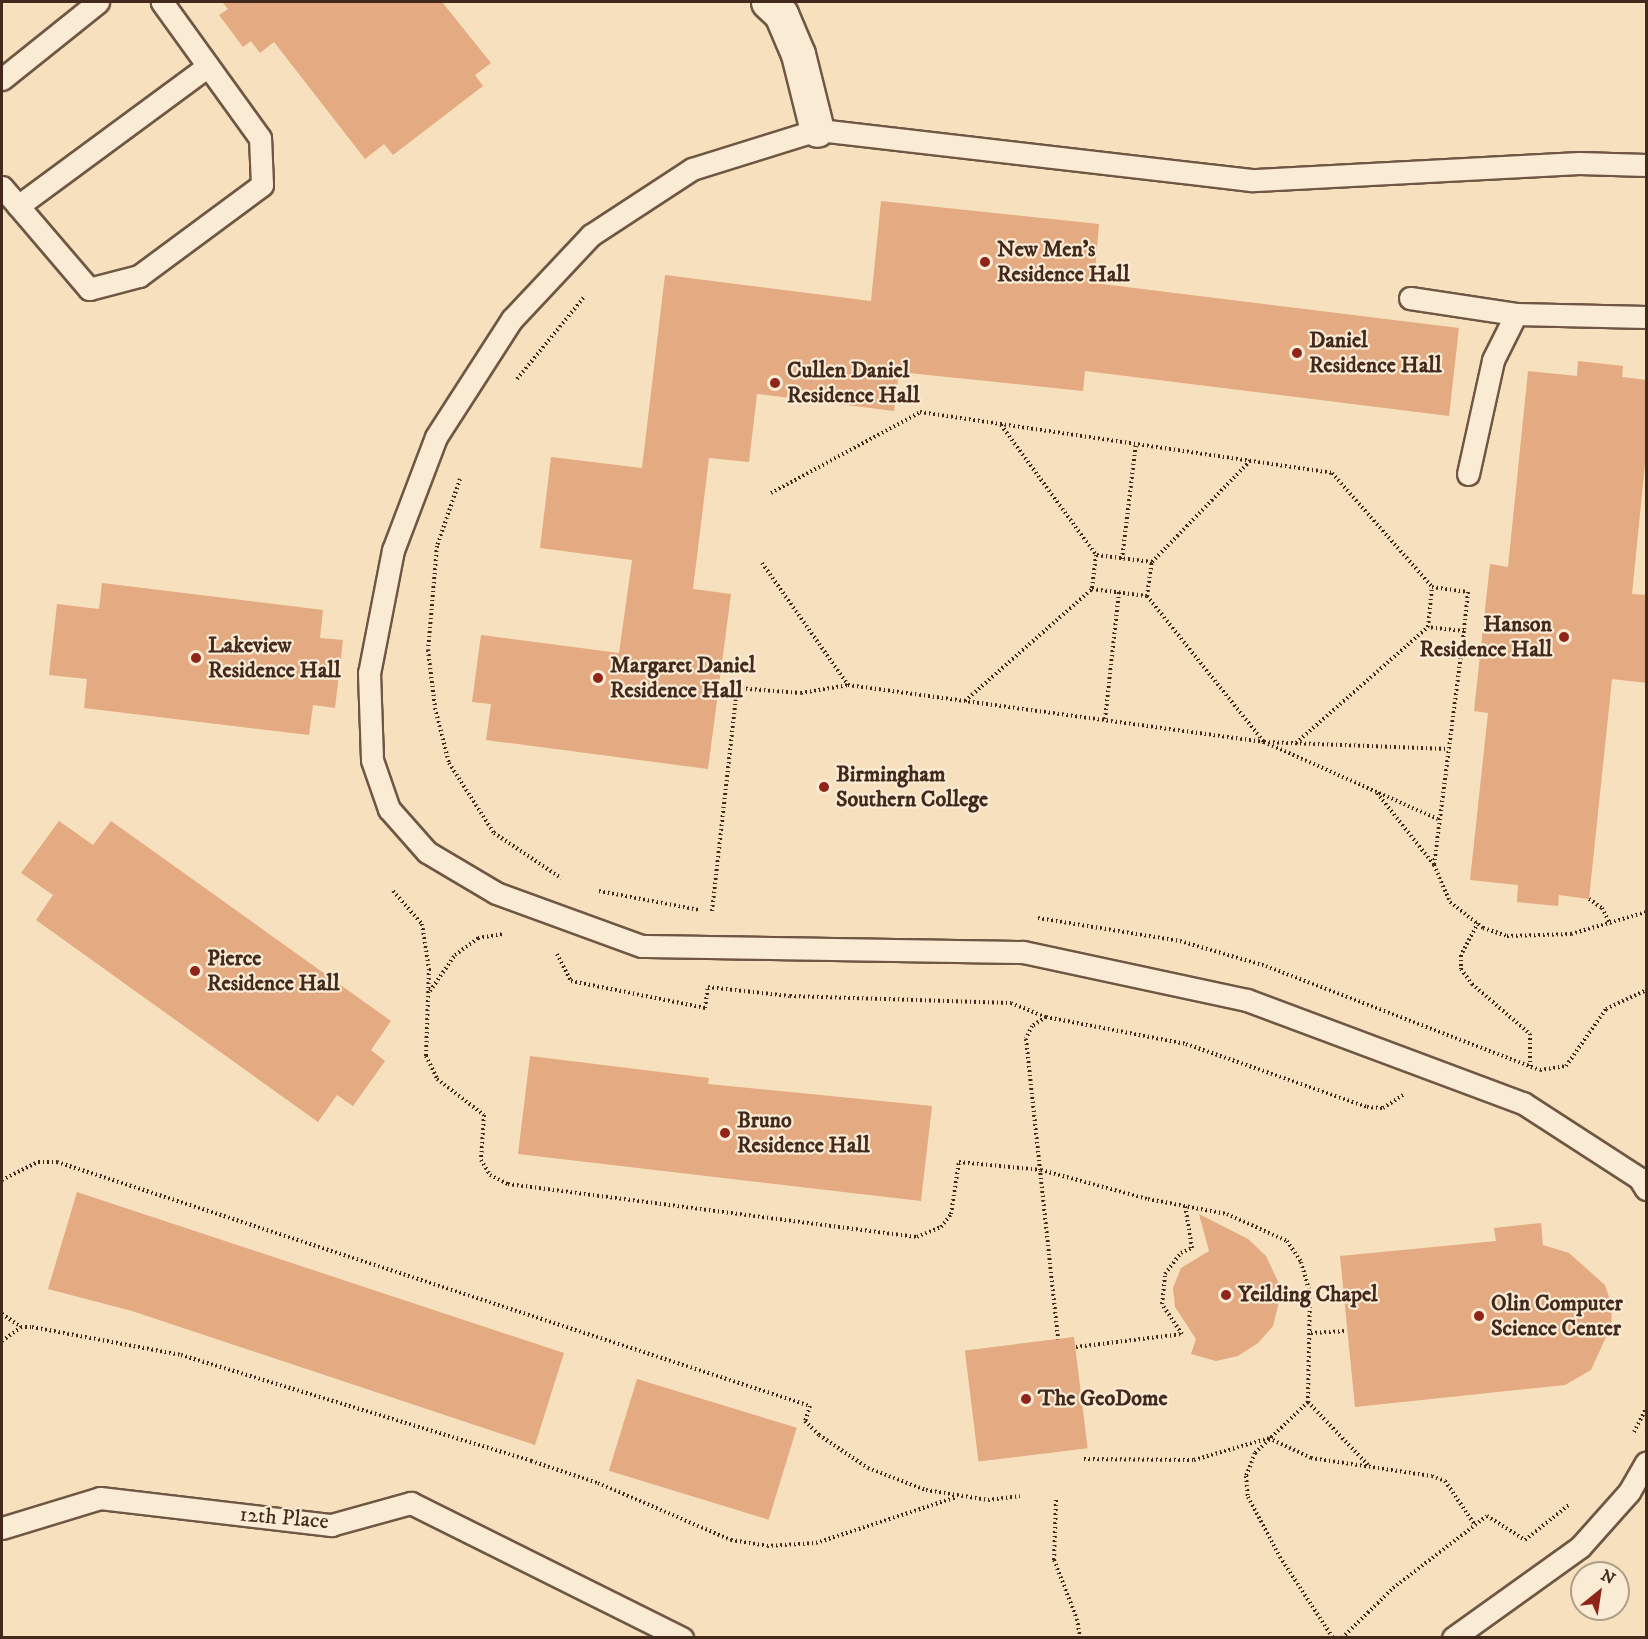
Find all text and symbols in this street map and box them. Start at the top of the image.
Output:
place label: New Men's Residence Hall [997,236,1129,288]
marker: New Men's Residence Hall [978,255,992,269]
place label: Daniel Residence Hall [1309,327,1441,378]
marker: Daniel Residence Hall [1290,346,1304,360]
place label: Cullen Daniel Residence Hall [787,357,919,408]
marker: Cullen Daniel Residence Hall [768,376,782,390]
place label: Hanson Residence Hall [1420,611,1552,662]
marker: Hanson Residence Hall [1557,630,1571,644]
place label: Lakeview Residence Hall [208,632,340,684]
marker: Lakeview Residence Hall [189,651,203,665]
place label: Margaret Daniel Residence Hall [610,652,755,704]
marker: Margaret Daniel Residence Hall [591,671,605,685]
place label: Birmingham Southern College [836,761,988,812]
marker: Birmingham Southern College [817,780,831,794]
place label: Pierce Residence Hall [207,945,339,996]
marker: Pierce Residence Hall [188,964,202,978]
place label: Bruno Residence Hall [737,1107,869,1158]
marker: Bruno Residence Hall [718,1126,732,1140]
place label: Yeilding Chapel [1238,1282,1378,1308]
marker: Yeilding Chapel [1219,1288,1233,1302]
place label: Olin Computer Science Center [1491,1290,1623,1342]
marker: Olin Computer Science Center [1472,1309,1486,1323]
place label: The GeoDome [1038,1386,1168,1412]
marker: The GeoDome [1019,1392,1033,1406]
street label: 12th Place [238,1501,330,1535]
north arrow [1570,1561,1630,1621]
text: N [1597,1565,1619,1589]

